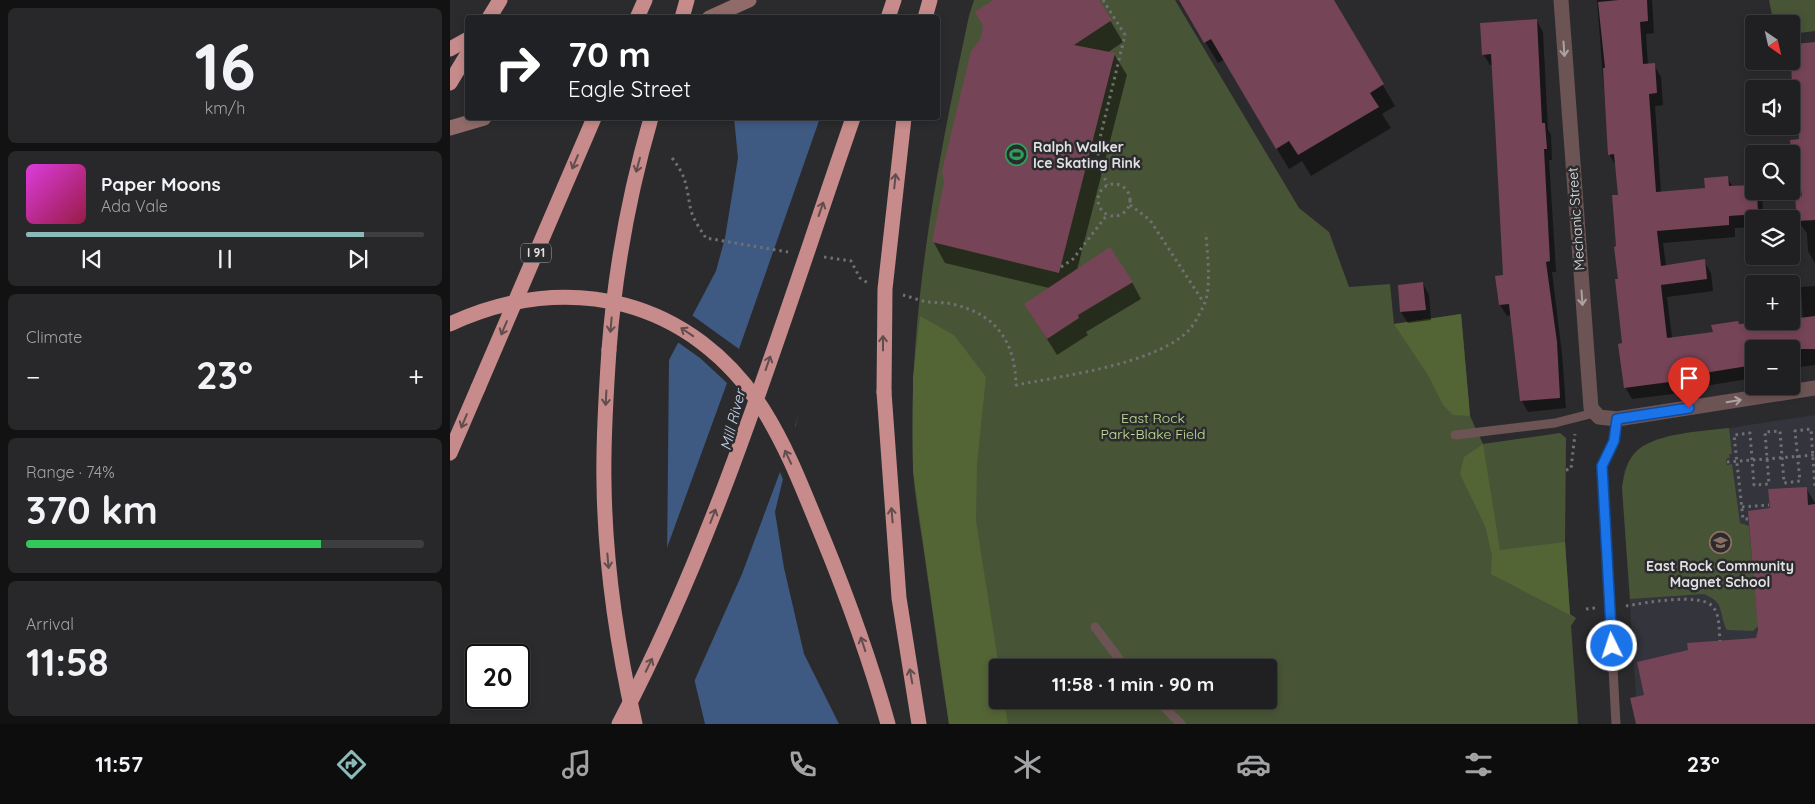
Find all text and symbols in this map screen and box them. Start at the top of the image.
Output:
north arrow [1745,15,1800,70]
map controls [1745,15,1800,395]
text: 16 [194,25,256,106]
text: 70 m [568,32,651,76]
icon: right [485,35,550,100]
one-way arrow [1560,40,1569,56]
text: Eagle Street [568,75,691,103]
button: sound [1745,80,1800,135]
text: km/h [205,98,245,118]
place label: Ralph Walker Ice Skating Rink [1033,138,1141,172]
sports icon: Ralph Walker Ice Skating Rink [1005,143,1029,167]
button: search [1745,145,1800,200]
one-way arrow [570,154,580,169]
one-way arrow [632,156,642,172]
street label: Mechanic Street [1563,166,1589,271]
text: Paper Moons [101,172,221,196]
one-way arrow [890,174,900,190]
text: Ada Vale [101,196,168,216]
one-way arrow [817,202,826,217]
button: layers [1745,210,1800,265]
road number: I 91 [521,244,551,262]
icon: previous [78,245,106,273]
icon: pause [211,245,239,273]
icon: next [344,245,372,273]
button: + [1745,275,1800,330]
one-way arrow [1577,290,1586,306]
one-way arrow [606,316,616,332]
one-way arrow [499,320,509,335]
text: Climate [26,327,82,347]
one-way arrow [680,327,694,338]
one-way arrow [878,336,888,352]
button: − [1745,340,1800,395]
text: 23° [196,351,253,399]
one-way arrow [764,355,773,371]
pin [1668,357,1710,408]
text: − [26,359,41,394]
text: + [408,359,424,394]
icon: arrive [1675,364,1703,392]
water label: Mill River [716,385,750,452]
one-way arrow [601,390,611,406]
one-way arrow [1726,395,1742,405]
park label: East Rock Park-Blake Field [1100,409,1206,443]
one-way arrow [459,413,468,428]
one-way arrow [783,450,793,465]
text: Range · 74% [26,462,115,482]
text: 370 km [26,486,158,534]
one-way arrow [887,507,896,523]
one-way arrow [709,508,718,524]
school or university icon: East Rock Community Magnet School [1708,531,1732,555]
one-way arrow [603,552,613,568]
place label: East Rock Community Magnet School [1646,557,1794,591]
text: Arrival [26,614,74,634]
position arrow [1585,619,1637,671]
one-way arrow [858,636,868,652]
text: 11:58 [26,638,109,686]
speed limit sign: 20 [465,644,530,709]
one-way arrow [645,658,654,673]
one-way arrow [905,668,915,684]
text: 11:58 · 1 min · 90 m [1052,672,1214,696]
icon: directions [334,747,369,782]
icon: music [559,747,594,782]
icon: phone [785,747,820,782]
icon: climate [1010,747,1045,782]
icon: car [1236,747,1271,782]
icon: filters [1461,747,1496,782]
text: 11:57 [95,750,143,778]
text: 23° [1687,750,1720,778]

